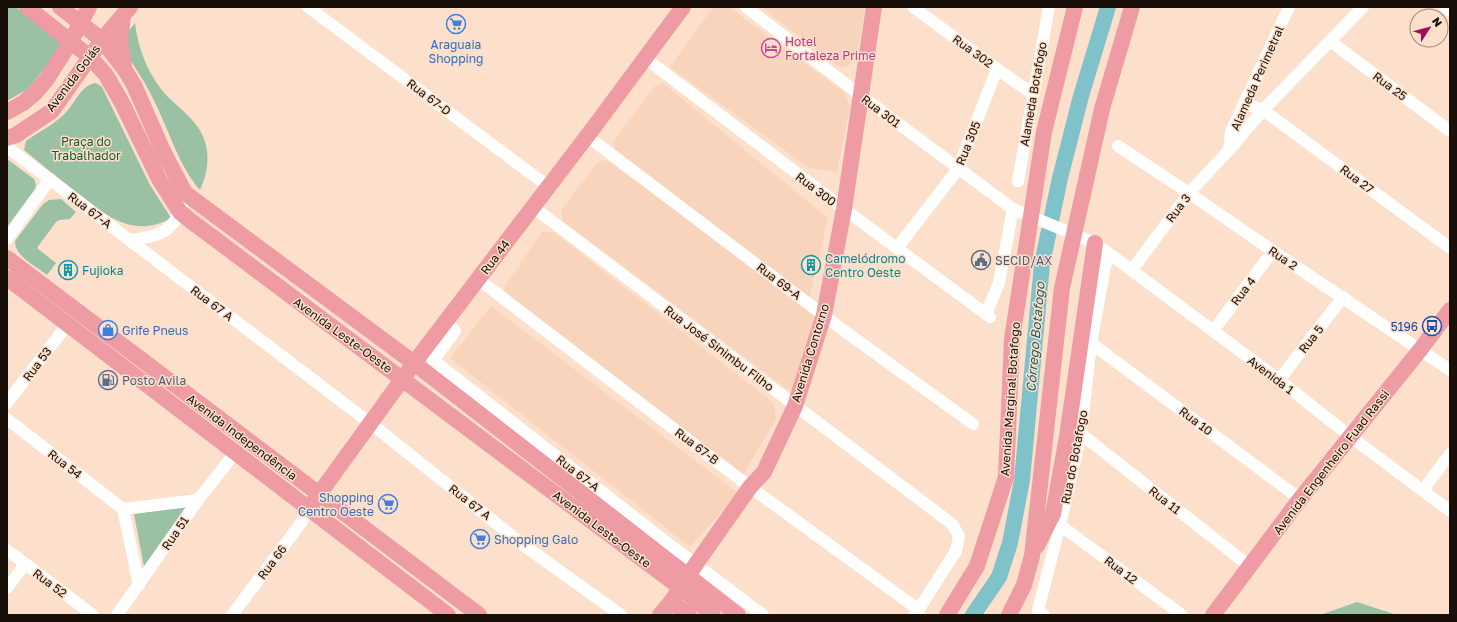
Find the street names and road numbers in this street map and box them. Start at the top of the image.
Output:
street label: Alameda Perimetral [1227,23,1287,133]
street label: Rua 302 [950,31,996,71]
street label: Alameda Botafogo [1016,40,1050,148]
street label: Avenida Goiás [43,41,103,115]
street label: Rua 25 [1370,68,1410,104]
street label: Rua 67-D [404,75,454,119]
street label: Rua 301 [858,91,904,131]
street label: Rua 305 [952,119,984,167]
street label: Rua 27 [1337,161,1377,197]
street label: Rua 300 [793,169,839,209]
street label: Rua 67-A [65,189,115,231]
street label: Rua 3 [1162,191,1194,225]
street label: Rua 44 [477,237,513,277]
street label: Rua 2 [1266,243,1300,273]
street label: Rua 69-A [754,259,804,303]
street label: Rua 4 [1227,274,1259,308]
street label: Rua 67 A [188,282,236,324]
street label: Avenida Leste-Oeste [291,294,396,376]
street label: Rua José Sinimbu Filho [661,302,777,394]
street label: Avenida Contorno [788,302,832,404]
street label: Avenida Marginal Botafogo [997,321,1023,477]
street label: Rua 5 [1295,322,1327,356]
street label: Rua 53 [19,344,55,384]
street label: Avenida 1 [1245,353,1297,397]
street label: Avenida Engenheiro Fuad Rassi [1270,387,1392,537]
street label: Avenida Independência [184,391,300,483]
street label: Rua 10 [1176,404,1216,438]
street label: Rua do Botafogo [1058,409,1090,505]
street label: Rua 67-B [672,425,722,467]
street label: Rua 54 [45,446,85,482]
street label: Rua 67-A [553,451,603,495]
street label: Rua 67 A [446,481,494,523]
street label: Rua 11 [1146,483,1184,517]
street label: Avenida Leste-Oeste [550,487,654,571]
street label: Rua 51 [158,513,192,553]
street label: Rua 66 [254,542,290,582]
street label: Rua 12 [1101,553,1141,587]
street label: Rua 52 [30,565,70,601]

